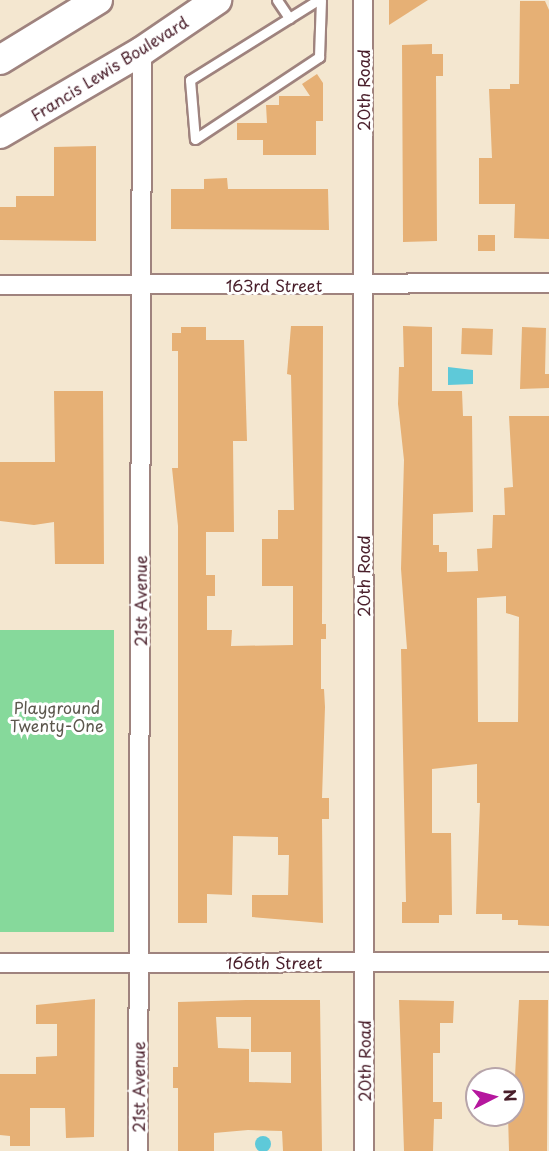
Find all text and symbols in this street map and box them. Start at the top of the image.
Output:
street label: Francis Lewis Boulevard [26,11,192,125]
street label: 20th Road [353,49,373,131]
street label: 163rd Street [225,275,323,295]
street label: 20th Road [353,535,373,617]
street label: 21st Avenue [130,555,150,647]
park label: Playground Twenty-One [10,697,104,735]
street label: 166th Street [225,952,323,972]
street label: 20th Road [354,1020,374,1102]
street label: 21st Avenue [128,1041,148,1133]
north arrow [465,1067,525,1127]
text: N [498,1088,524,1103]

